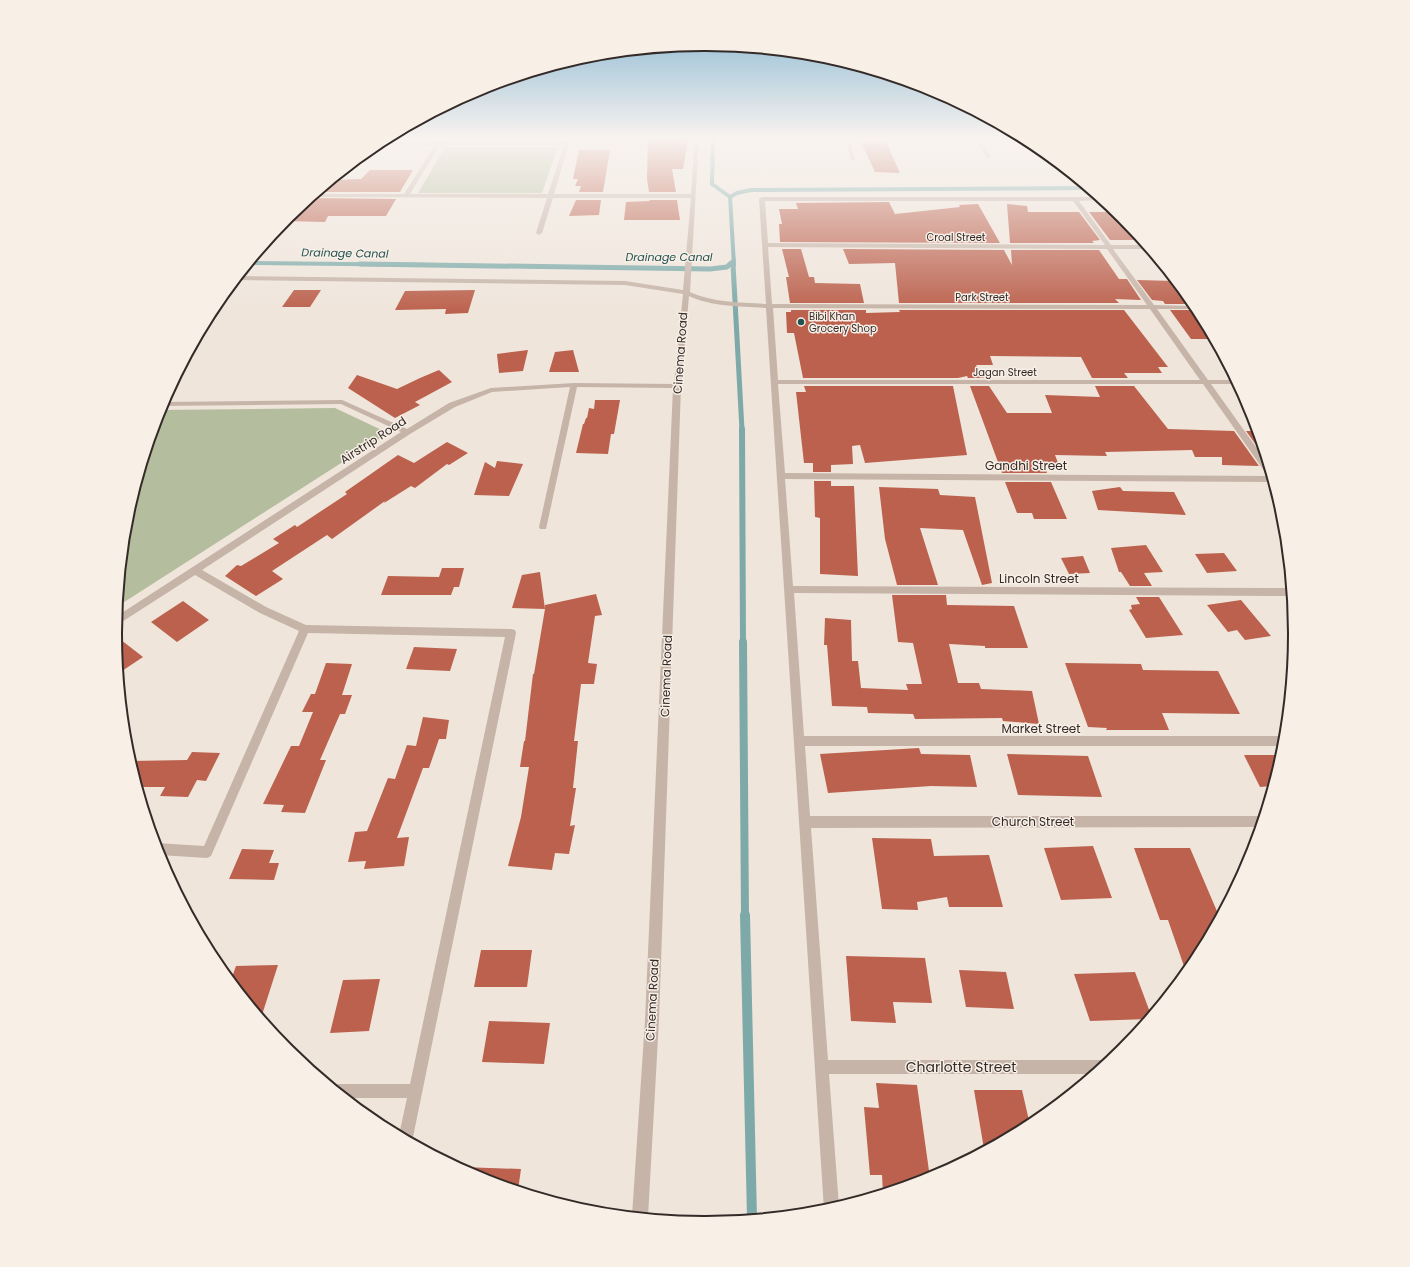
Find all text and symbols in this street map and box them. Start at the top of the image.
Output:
street label: Croal Street [926,230,986,245]
water label: Drainage Canal [301,244,389,262]
water label: Drainage Canal [625,249,713,265]
street label: Park Street [955,290,1009,305]
place label: Bibi Khan Grocery Shop [809,309,877,336]
street label: Cinema Road [669,311,691,395]
marker: Bibi Khan Grocery Shop [796,317,806,327]
street label: Jagan Street [973,365,1037,380]
street label: Airstrip Road [336,412,410,468]
street label: Gandhi Street [985,457,1067,474]
street label: Lincoln Street [999,570,1079,587]
street label: Cinema Road [656,635,676,717]
street label: Market Street [1001,720,1081,737]
street label: Church Street [992,813,1074,830]
street label: Cinema Road [641,959,663,1041]
street label: Charlotte Street [906,1057,1016,1077]

